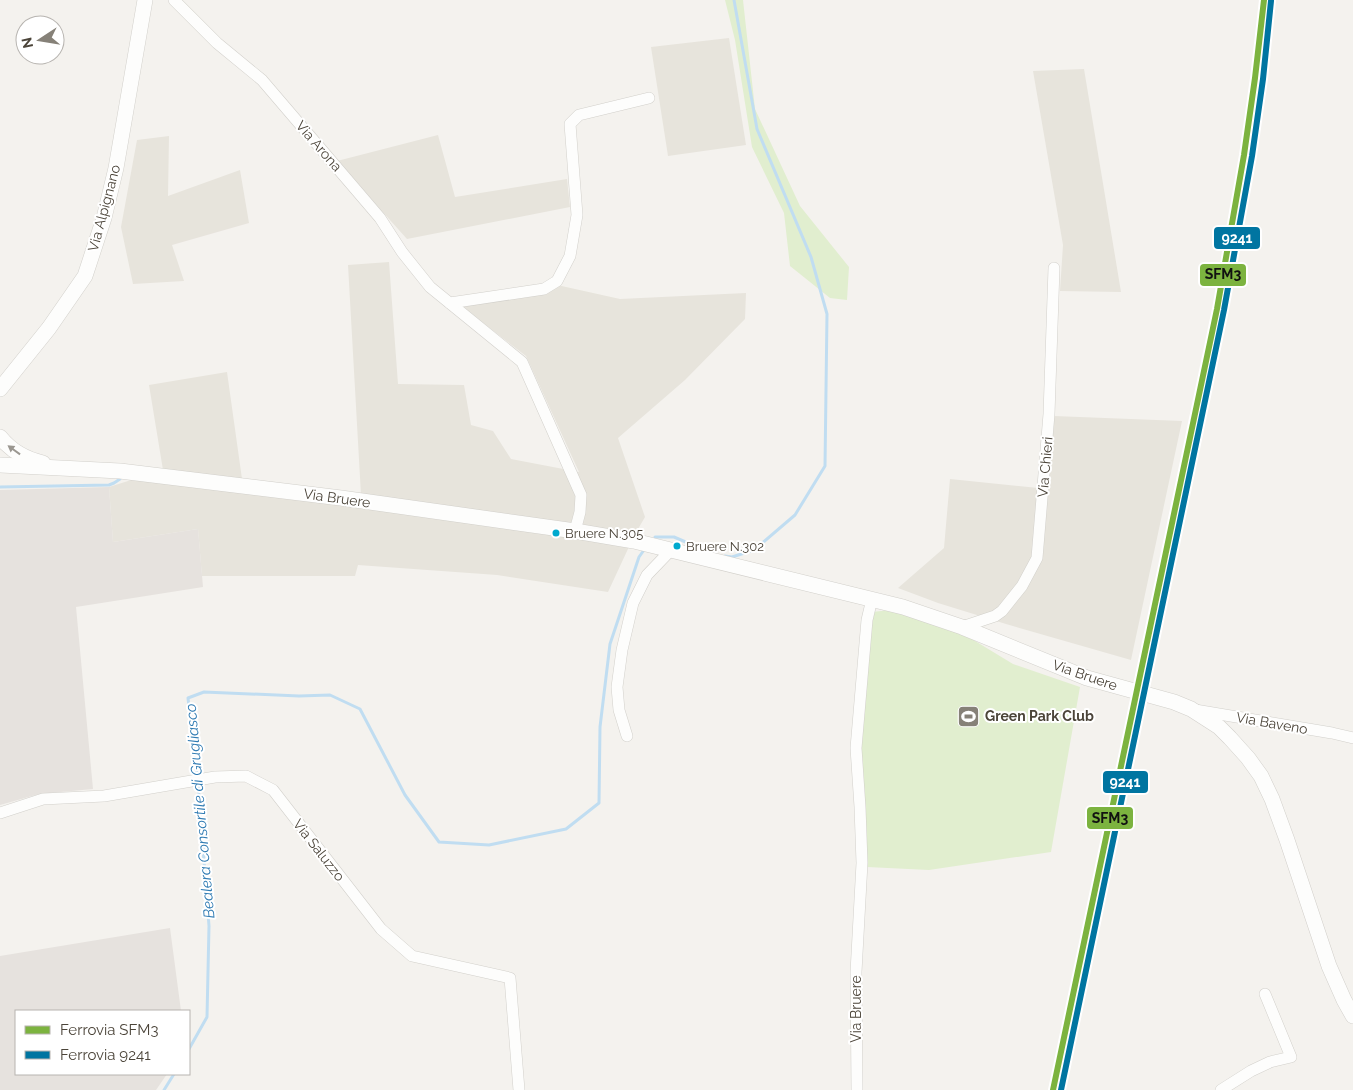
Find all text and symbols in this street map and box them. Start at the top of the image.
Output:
north arrow [15,15,65,65]
text: N [18,36,36,50]
street label: Via Arona [293,118,345,174]
street label: Via Alpignano [85,163,123,253]
line badge: 9241 [1213,226,1261,250]
text: 9241 [1221,230,1253,246]
line badge: SFM3 [1199,263,1247,287]
text: SFM3 [1205,266,1241,282]
street label: Via Chieri [1034,436,1056,498]
one-way arrow [7,445,21,455]
street label: Via Bruere [302,485,372,511]
place label: Bruere N.305 [565,526,643,541]
marker: Bruere N.305 [551,528,561,538]
place label: Bruere N.302 [686,539,764,554]
marker: Bruere N.302 [672,541,682,551]
street label: Via Bruere [1051,656,1119,694]
water label: Bealera Consortile di Grugliasco [182,703,218,919]
sports icon: Green Park Club [957,704,981,728]
place label: Green Park Club [985,708,1094,724]
street label: Via Baveno [1235,709,1309,737]
line badge: 9241 [1102,770,1149,794]
text: 9241 [1109,774,1141,790]
line badge: SFM3 [1086,806,1134,830]
text: SFM3 [1092,810,1128,826]
street label: Via Saluzzo [290,816,348,884]
street label: Via Bruere [848,975,864,1043]
legend [15,1010,190,1075]
text: Ferrovia SFM3 [60,1021,158,1039]
text: Ferrovia 9241 [60,1046,151,1064]

